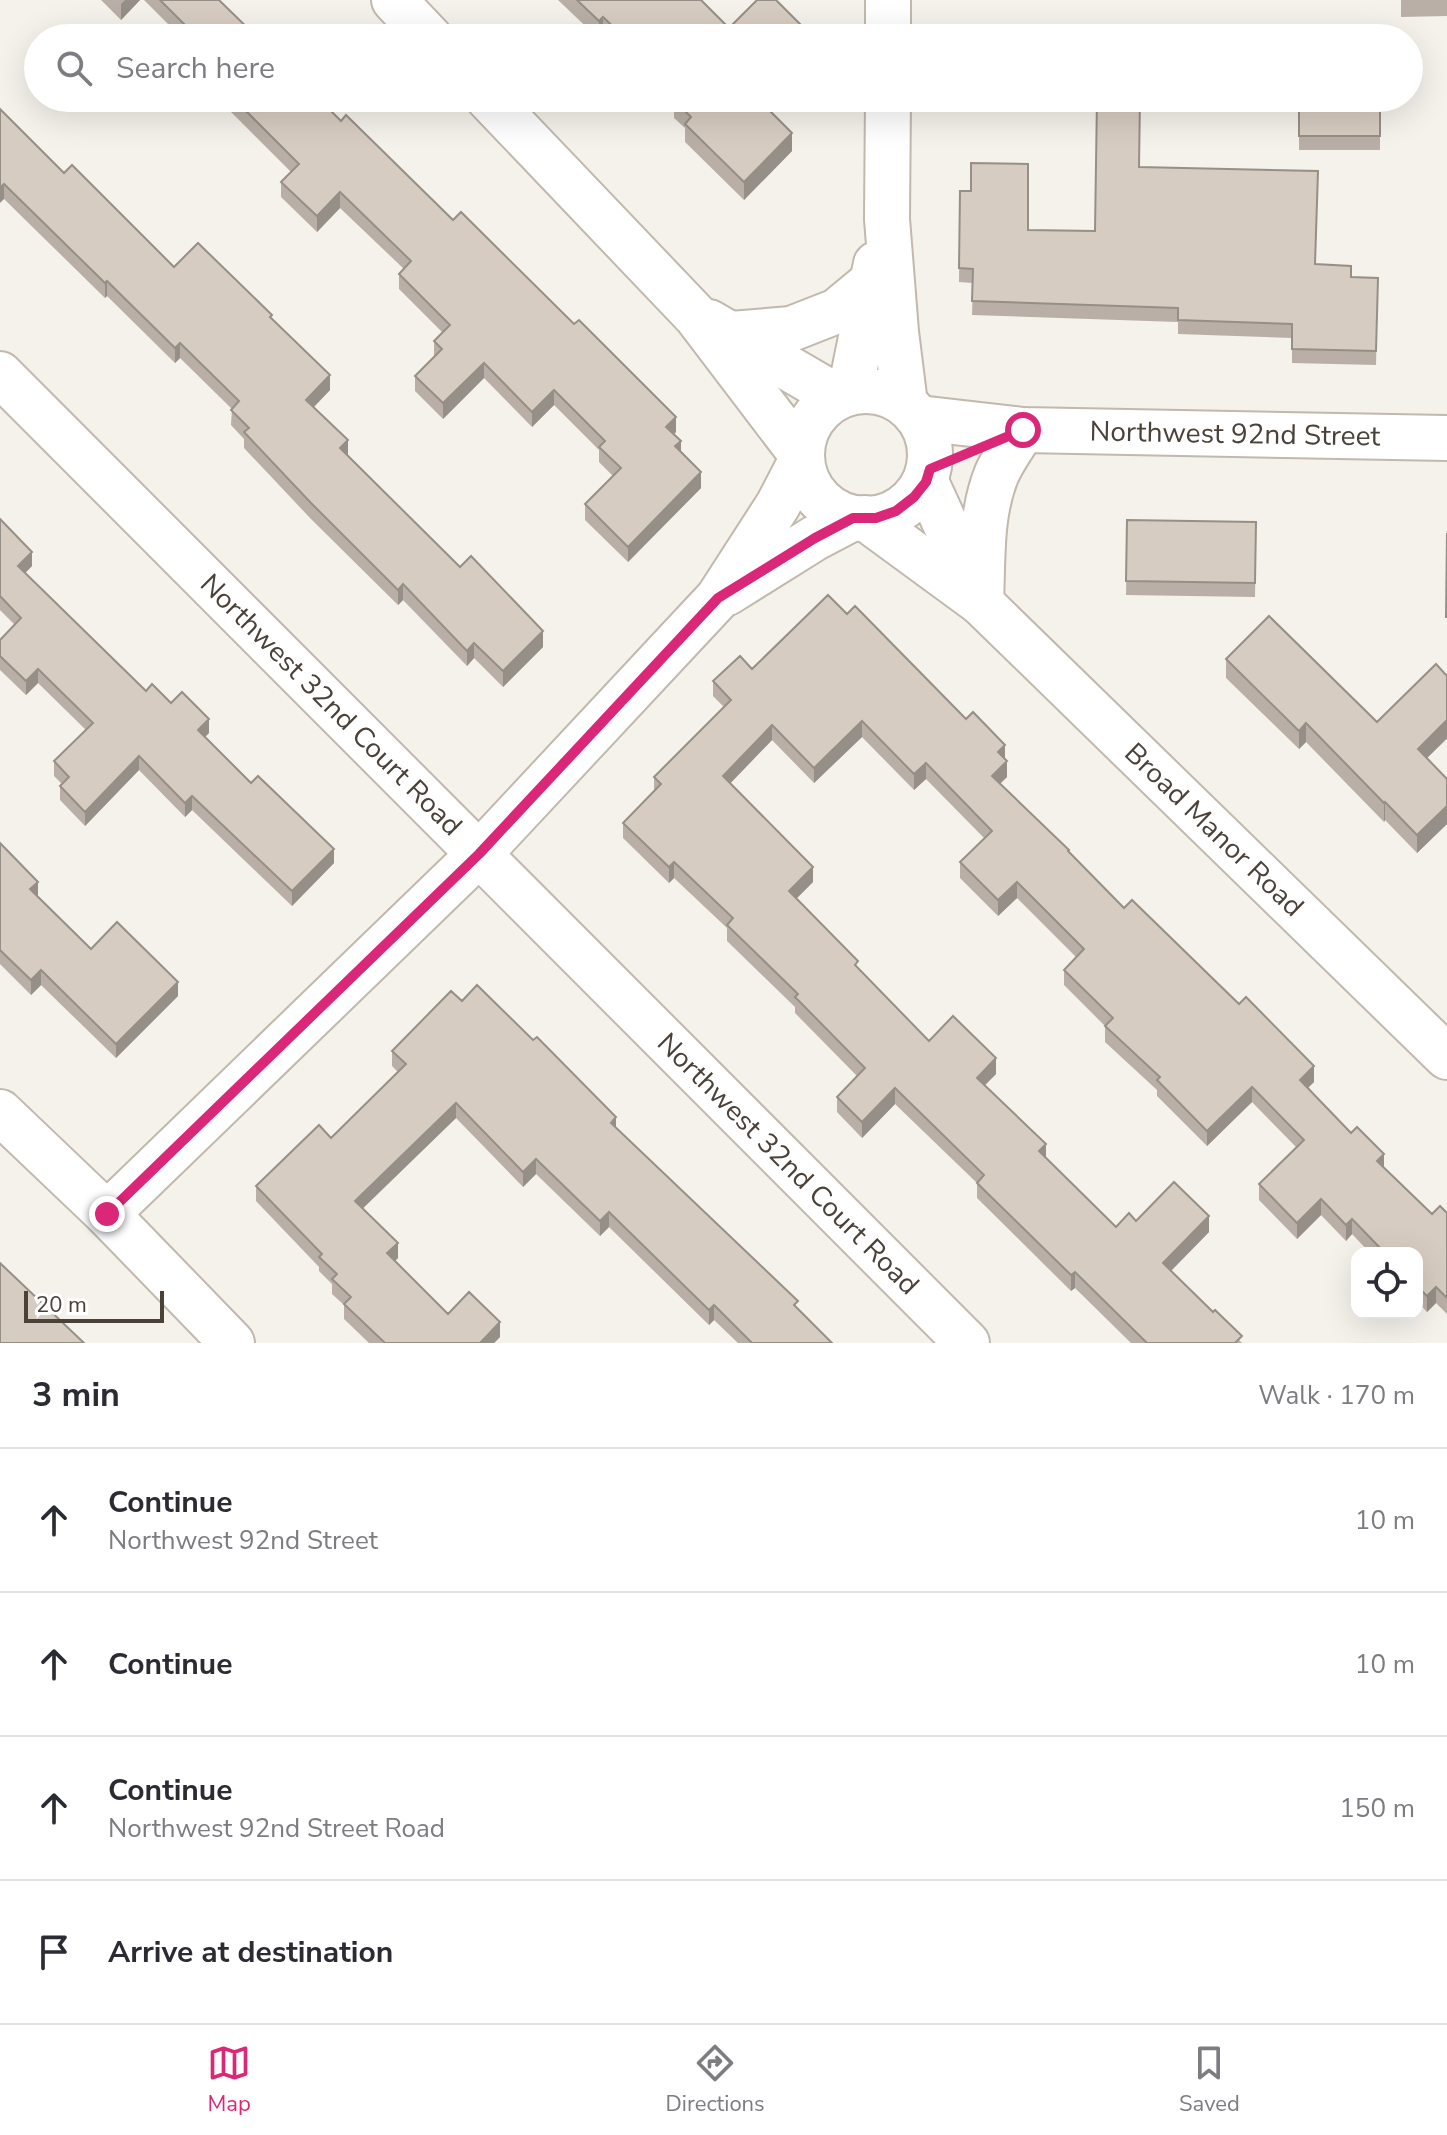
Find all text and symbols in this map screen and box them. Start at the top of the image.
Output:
search box [24,24,1423,112]
icon: search [52,46,96,90]
text: Search here [116,48,275,89]
route start [1005,412,1041,448]
street label: Northwest 92nd Street [1089,412,1381,456]
street label: Northwest 32nd Court Road [192,566,470,844]
street label: Broad Manor Road [1116,735,1312,925]
street label: Northwest 32nd Court Road [649,1025,927,1303]
route end [89,1196,125,1232]
map controls [1351,1247,1423,1319]
button: locate [1351,1247,1423,1319]
scale bar [24,1287,164,1323]
text: 20 m [36,1290,87,1320]
text: 3 min [32,1372,120,1418]
text: Walk · 170 m [1258,1378,1415,1413]
text: Continue [108,1482,233,1523]
icon: ahead [32,1498,76,1542]
text: 10 m [1355,1503,1415,1538]
text: Northwest 92nd Street [108,1523,378,1558]
icon: ahead [32,1642,76,1686]
text: Continue [108,1644,233,1685]
text: 10 m [1355,1647,1415,1682]
text: Continue [108,1770,233,1811]
icon: ahead [32,1786,76,1830]
text: 150 m [1339,1791,1415,1826]
text: Northwest 92nd Street Road [108,1811,445,1846]
icon: arrive [32,1930,76,1974]
text: Arrive at destination [108,1932,393,1973]
tab: Map [207,2041,251,2119]
tab: Directions [666,2041,765,2119]
tab: Saved [1179,2041,1240,2119]

